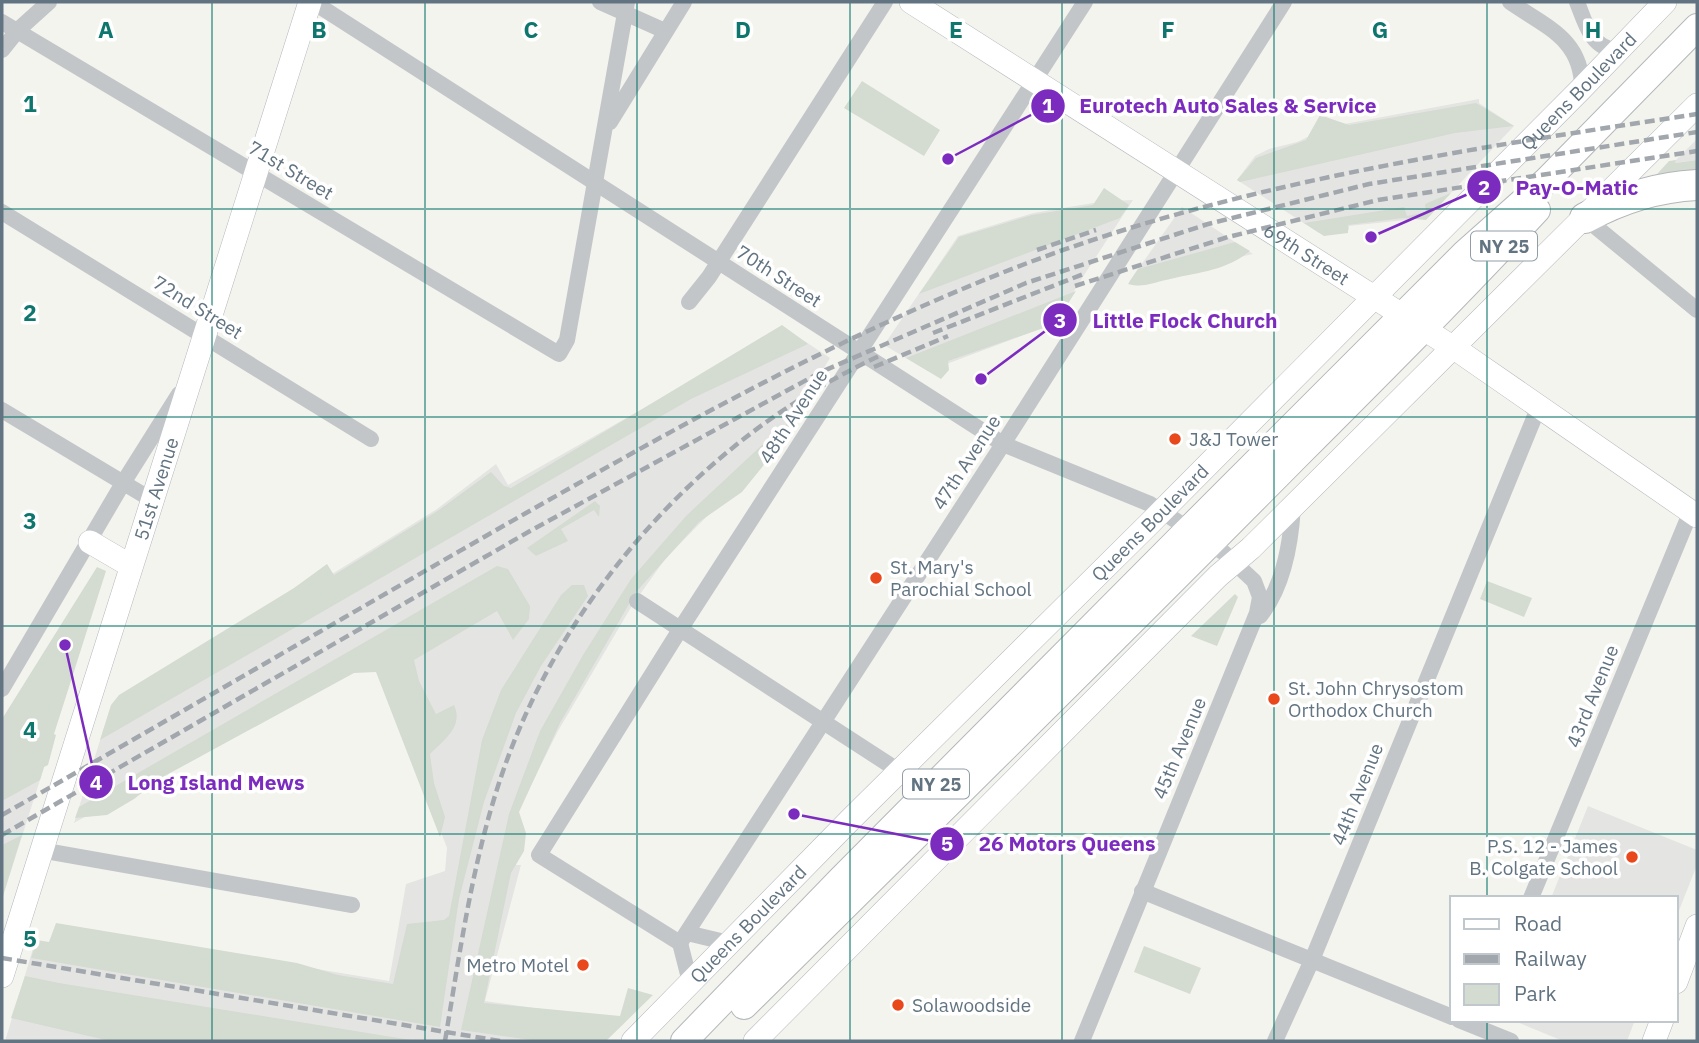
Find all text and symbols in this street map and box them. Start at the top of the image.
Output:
text: A [98,14,114,44]
text: B [311,14,327,44]
text: C [524,14,539,44]
text: D [735,14,751,44]
text: E [949,14,963,44]
text: F [1161,14,1175,44]
text: G [1372,14,1388,44]
text: H [1585,14,1601,44]
street label: Queens Boulevard [1515,27,1641,155]
callout: Eurotech Auto Sales & Service [1030,85,1391,127]
text: 1 [23,88,37,118]
text: 1 [1042,91,1055,119]
text: Eurotech Auto Sales & Service [1079,91,1377,119]
street label: 71st Street [244,135,338,205]
callout: Pay-O-Matic [1466,166,1652,208]
text: 2 [1478,173,1490,201]
text: Pay-O-Matic [1516,173,1639,201]
street label: 69th Street [1259,218,1354,290]
road number: NY 25 [1471,232,1537,260]
street label: 70th Street [732,240,826,312]
street label: 72nd Street [149,270,247,344]
text: 2 [23,297,37,327]
callout: Little Flock Church [1043,299,1291,341]
text: 3 [1054,306,1066,334]
text: Little Flock Church [1092,306,1278,334]
street label: 48th Avenue [753,364,833,468]
street label: 47th Avenue [926,410,1006,514]
place label: J&J Tower [1189,427,1278,451]
marker: J&J Tower [1167,431,1183,447]
street label: 51st Avenue [129,434,184,543]
street label: Queens Boulevard [1086,459,1214,586]
text: 3 [23,505,37,535]
place label: St. Mary's Parochial School [890,555,1032,601]
marker: St. Mary's Parochial School [868,570,884,586]
street label: 43rd Avenue [1561,641,1623,751]
place label: St. John Chrysostom Orthodox Church [1288,676,1464,722]
marker: St. John Chrysostom Orthodox Church [1266,691,1282,707]
street label: 45th Avenue [1147,694,1211,802]
text: 4 [23,714,37,744]
street label: 44th Avenue [1326,739,1388,849]
callout: Long Island Mews [78,761,318,803]
text: 4 [90,768,102,796]
text: Long Island Mews [128,768,305,796]
road number: NY 25 [903,770,969,798]
callout: 26 Motors Queens [930,823,1170,865]
text: 5 [941,829,953,857]
text: 26 Motors Queens [978,829,1156,857]
place label: P.S. 12 - James B. Colgate School [1469,834,1618,880]
marker: P.S. 12 - James B. Colgate School [1624,849,1640,865]
street label: Queens Boulevard [685,860,811,988]
legend [1450,896,1678,1022]
text: Road [1514,909,1562,937]
text: 5 [23,923,37,953]
text: Railway [1514,944,1587,972]
place label: Metro Motel [466,953,569,977]
marker: Metro Motel [575,957,591,973]
text: Park [1514,979,1557,1007]
place label: Solawoodside [912,993,1031,1017]
marker: Solawoodside [890,997,906,1013]

